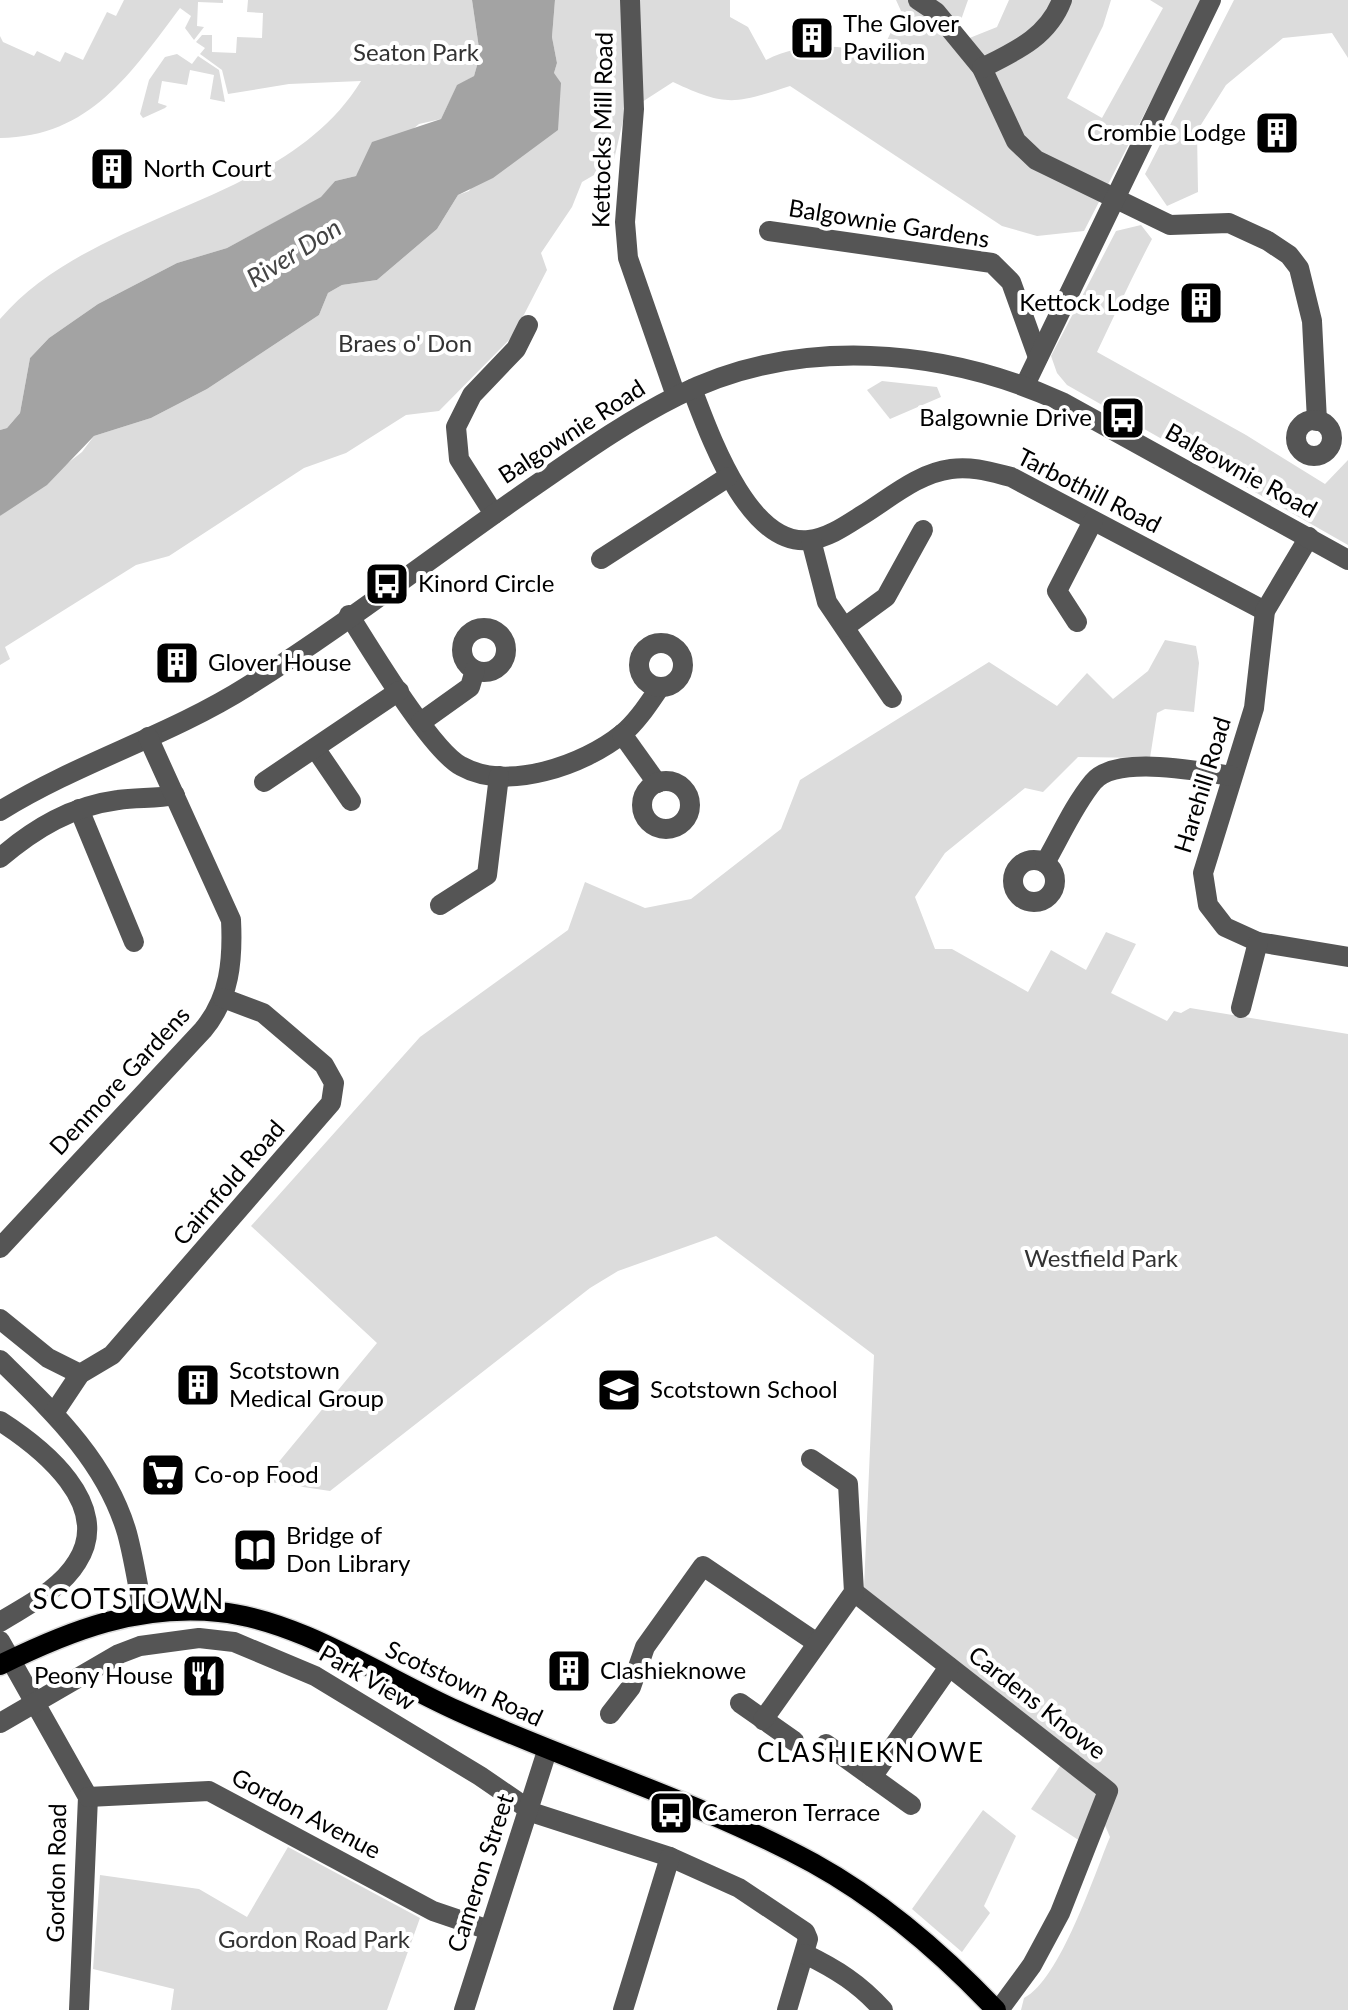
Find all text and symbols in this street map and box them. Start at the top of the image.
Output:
place label: The Glover Pavilion [843,8,959,65]
building icon: The Glover Pavilion [788,14,836,62]
street label: Kettocks Mill Road [585,32,618,228]
park label: Seaton Park [353,37,480,66]
building icon: Crombie Lodge [1253,109,1301,157]
place label: Crombie Lodge [1087,117,1246,146]
building icon: North Court [88,145,136,193]
place label: North Court [143,153,272,182]
street label: Balgownie Gardens [787,192,992,253]
water label: River Don [240,211,347,294]
building icon: Kettock Lodge [1177,279,1225,327]
place label: Kettock Lodge [1019,287,1170,316]
park label: Braes o' Don [338,328,472,357]
street label: Balgownie Road [493,373,650,489]
bus stop icon: Balgownie Drive [1099,394,1147,442]
place label: Balgownie Drive [919,402,1092,431]
street label: Balgownie Road [1161,416,1323,523]
street label: Tarbothill Road [1013,441,1166,538]
bus stop icon: Kinord Circle [363,560,411,608]
place label: Kinord Circle [418,568,554,597]
building icon: Glover House [153,639,201,687]
place label: Glover House [208,647,351,676]
street label: Harehill Road [1167,713,1236,856]
street label: Denmore Gardens [43,1000,195,1160]
street label: Cairnfold Road [166,1114,290,1250]
park label: Westfield Park [1024,1243,1179,1272]
place label: Scotstown Medical Group [229,1355,384,1412]
building icon: Scotstown Medical Group [174,1361,222,1409]
school or university icon: Scotstown School [595,1366,643,1414]
place label: Scotstown School [650,1374,838,1403]
supermarket icon: Co-op Food [139,1451,187,1499]
place label: Co-op Food [194,1459,319,1488]
place label: Bridge of Don Library [286,1520,411,1577]
library icon: Bridge of Don Library [231,1526,279,1574]
district label: SCOTSTOWN [33,1581,225,1615]
street label: Scotstown Road [381,1634,548,1732]
street label: Park View [315,1638,421,1716]
street label: Cardens Knowe [963,1639,1112,1764]
building icon: Clashieknowe [545,1647,593,1695]
restaurant icon: Peony House [180,1652,228,1700]
place label: Clashieknowe [600,1655,746,1684]
place label: Peony House [34,1660,173,1689]
district label: CLASHIEKNOWE [757,1736,985,1768]
street label: Gordon Avenue [227,1761,386,1864]
street label: Cameron Street [440,1789,519,1955]
bus stop icon: Cameron Terrace [647,1789,695,1837]
place label: Cameron Terrace [702,1797,880,1826]
street label: Gordon Road [40,1803,71,1943]
park label: Gordon Road Park [218,1924,411,1953]

